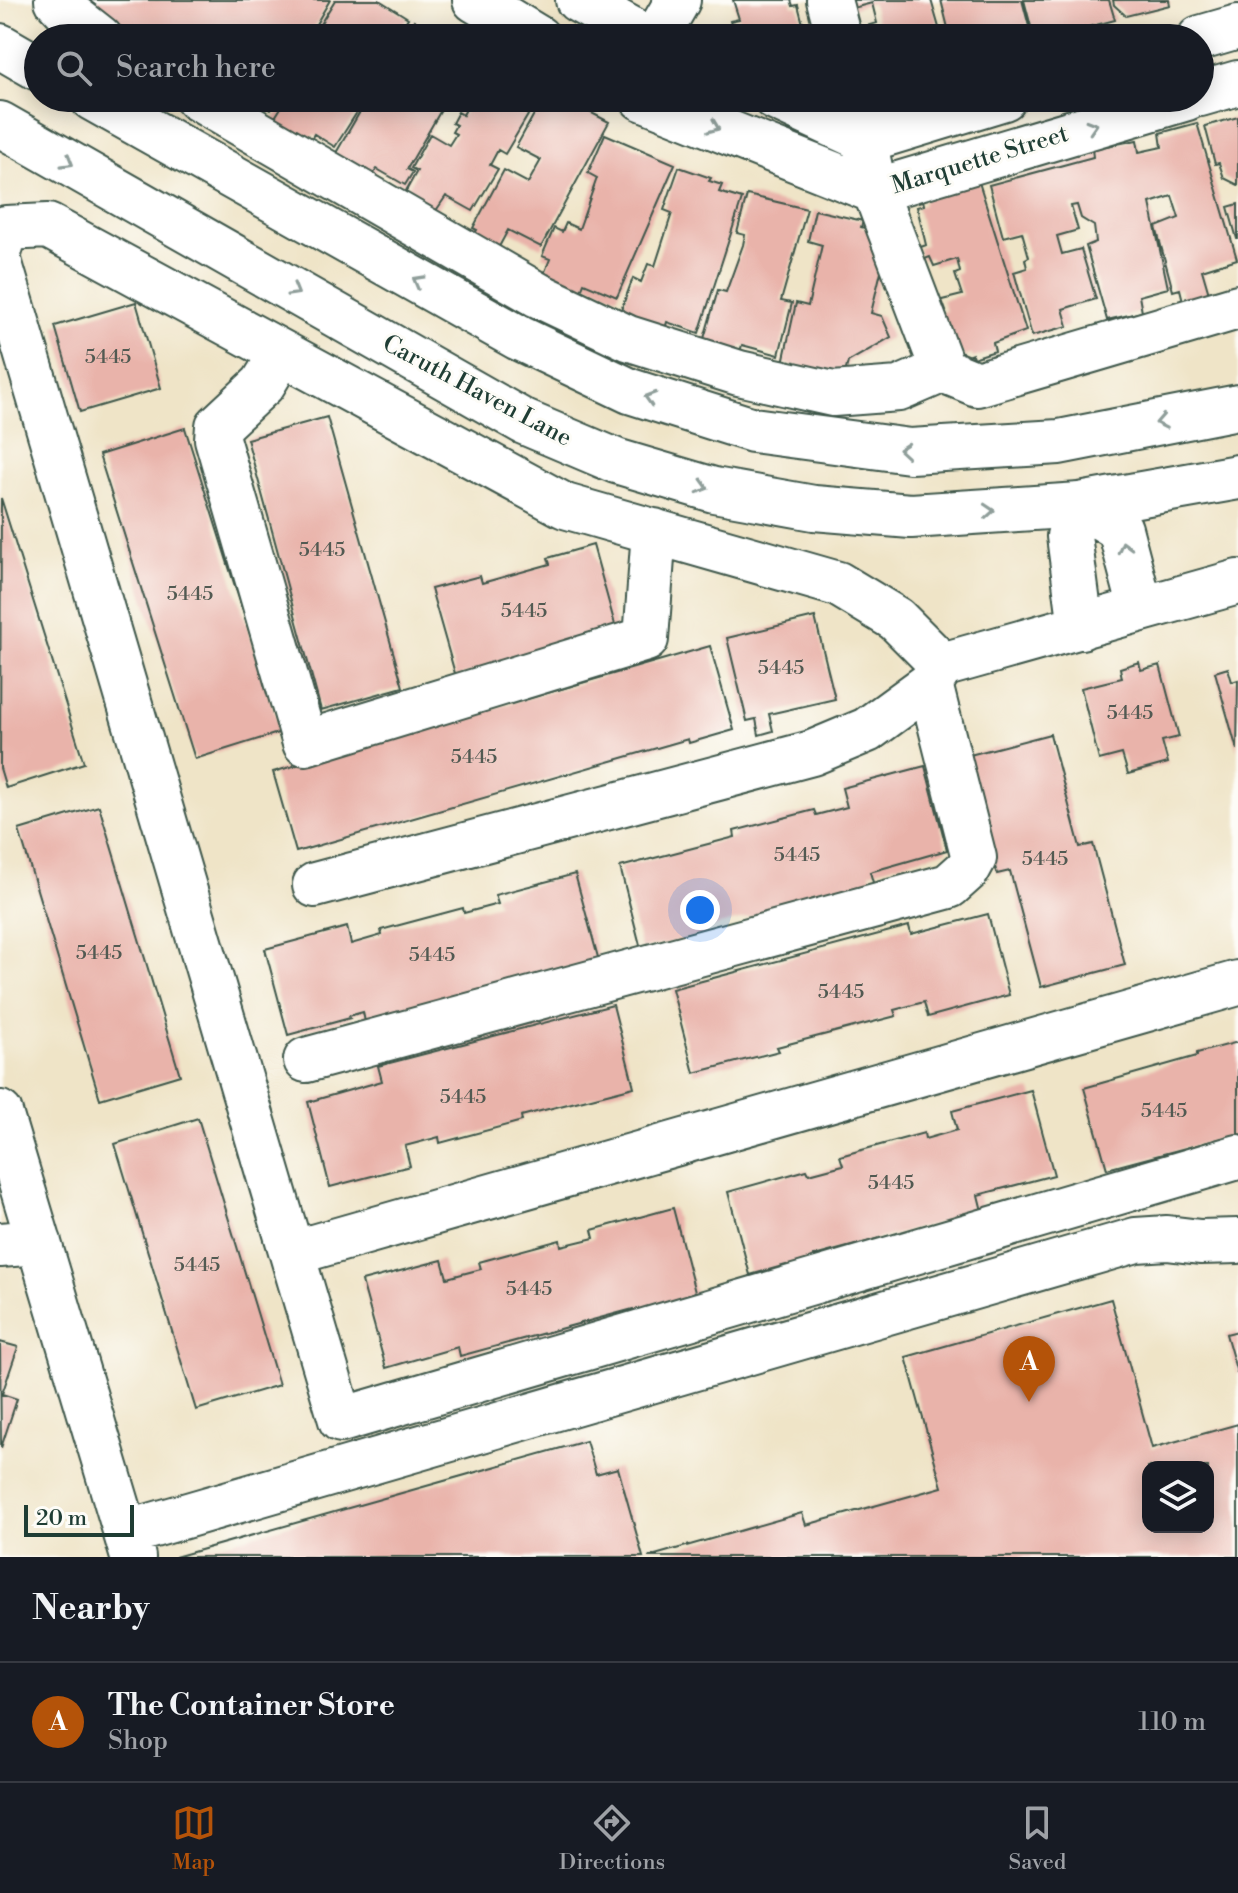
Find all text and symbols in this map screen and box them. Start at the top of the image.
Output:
search box [24,24,1214,112]
icon: search [52,46,96,90]
text: Search here [116,49,276,87]
one-way arrow [706,117,720,134]
street label: Marquette Street [888,119,1072,201]
one-way arrow [1085,119,1099,135]
one-way arrow [59,152,74,168]
one-way arrow [412,276,426,291]
one-way arrow [285,281,300,297]
street label: Caruth Haven Lane [377,328,577,454]
house number: 5445 [85,345,131,370]
one-way arrow [644,391,658,407]
one-way arrow [1155,413,1169,430]
one-way arrow [897,442,910,459]
one-way arrow [696,478,710,494]
one-way arrow [983,503,996,520]
house number: 5445 [299,538,345,563]
one-way arrow [1117,540,1134,554]
house number: 5445 [167,582,213,607]
house number: 5445 [501,599,547,624]
house number: 5445 [758,656,804,681]
house number: 5445 [1107,701,1153,726]
house number: 5445 [451,745,497,770]
house number: 5445 [774,843,820,868]
house number: 5445 [1022,847,1068,872]
your location [680,890,720,930]
house number: 5445 [76,941,122,966]
house number: 5445 [409,943,455,968]
house number: 5445 [818,980,864,1005]
house number: 5445 [440,1085,486,1110]
house number: 5445 [1141,1099,1187,1124]
house number: 5445 [868,1171,914,1196]
house number: 5445 [174,1253,220,1278]
house number: 5445 [506,1277,552,1302]
pin: A [1003,1336,1055,1402]
map controls [1142,1461,1214,1533]
button: layers [1142,1461,1214,1533]
scale bar [24,1501,134,1537]
text: 20 m [36,1505,87,1532]
text: Nearby [32,1588,150,1630]
text: The Container Store [108,1687,395,1725]
text: A [49,1706,67,1738]
text: 110 m [1138,1706,1206,1738]
text: Shop [108,1725,168,1757]
tab: Map [172,1801,216,1876]
tab: Directions [559,1801,665,1876]
tab: Saved [1009,1801,1066,1876]

